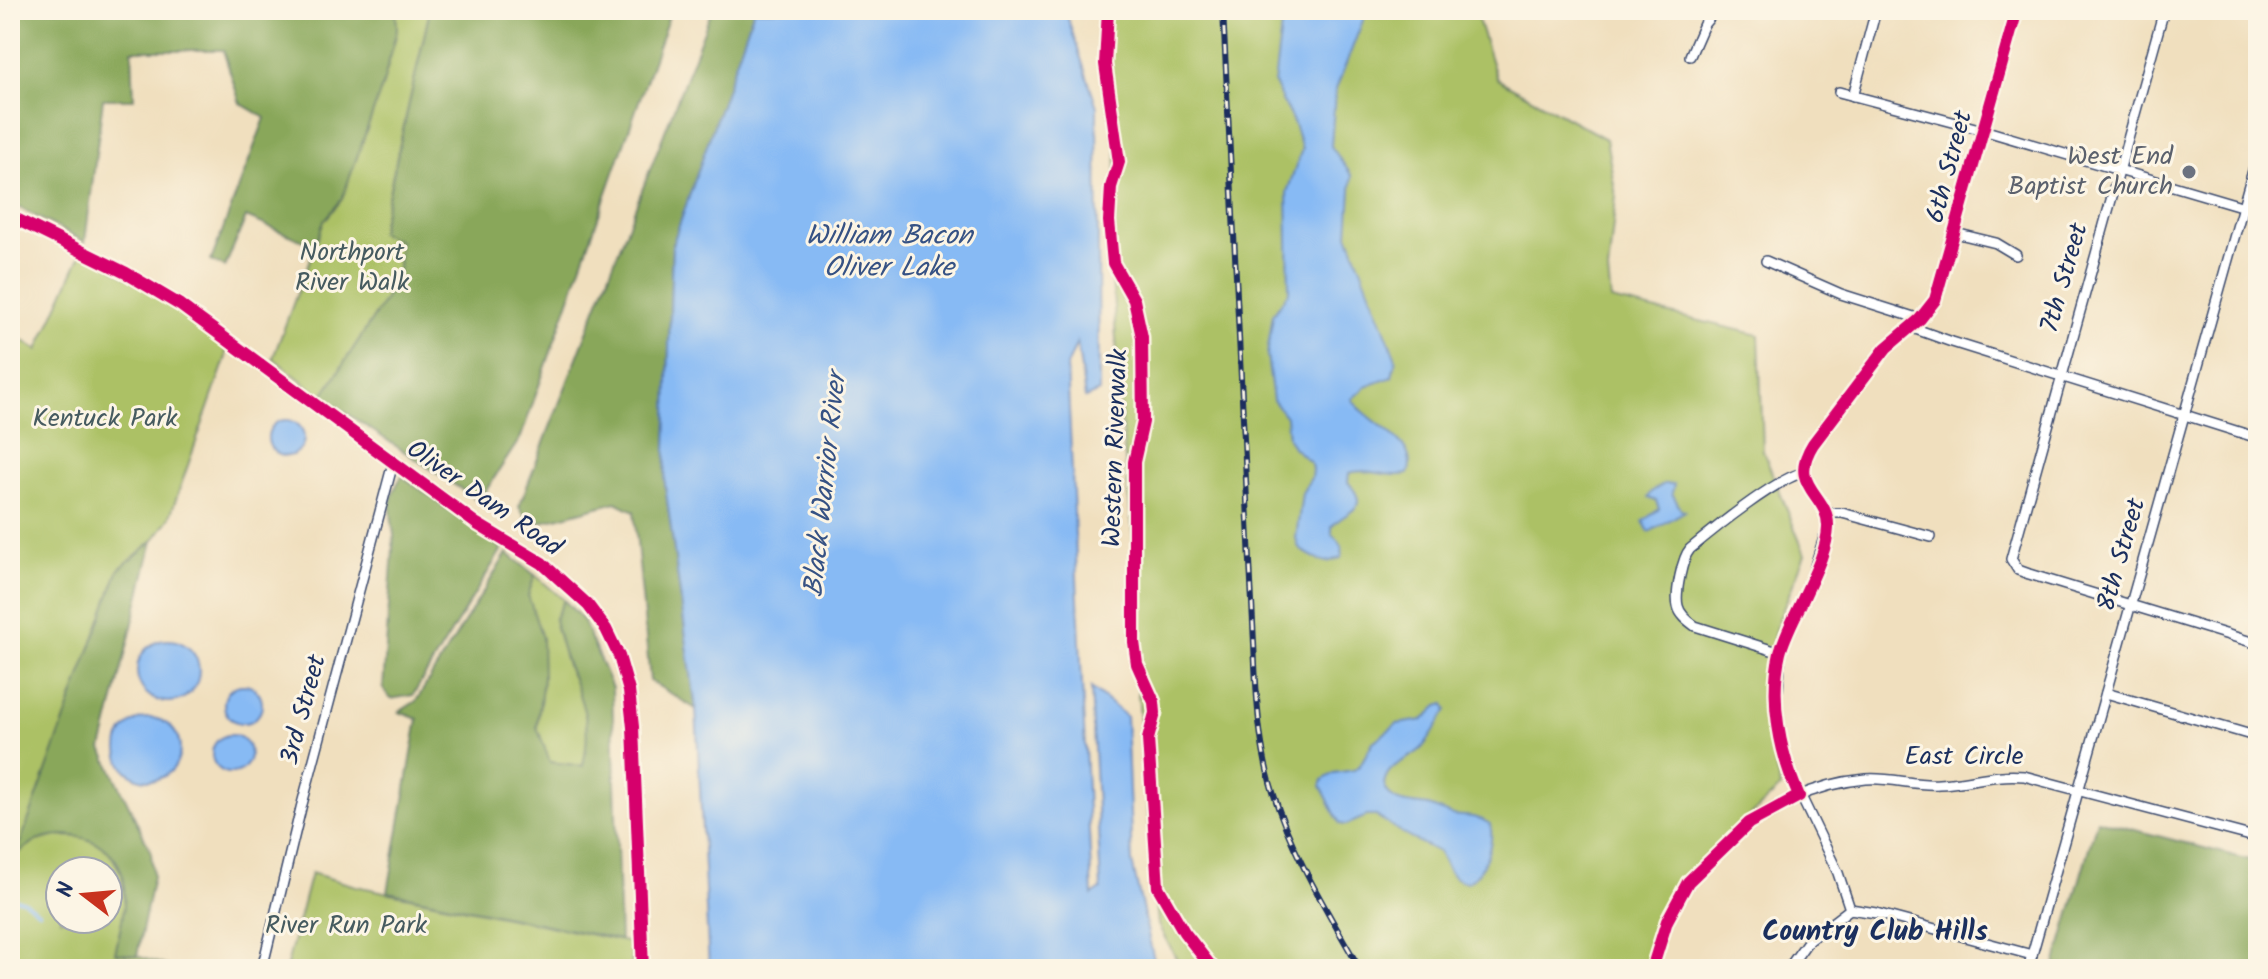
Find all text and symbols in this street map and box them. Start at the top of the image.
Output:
street label: 6th Street [1915,105,1985,228]
place label: West End Baptist Church [2008,136,2174,208]
marker: West End Baptist Church [2180,163,2198,181]
water label: William Bacon Oliver Lake [806,214,974,291]
street label: 7th Street [2029,217,2101,338]
park label: Northport River Walk [295,232,410,304]
street label: Western Riverwalk [1092,347,1140,548]
water label: Black Warrior River [792,365,861,599]
park label: Kentuck Park [33,398,178,440]
street label: Oliver Dam Road [397,429,572,569]
street label: 8th Street [2086,493,2158,617]
street label: 3rd Street [269,649,339,770]
street label: East Circle [1905,736,2024,778]
north arrow [44,855,124,935]
text: N [48,879,86,902]
park label: River Run Park [265,905,428,947]
district label: Country Club Hills [1762,910,1988,955]

